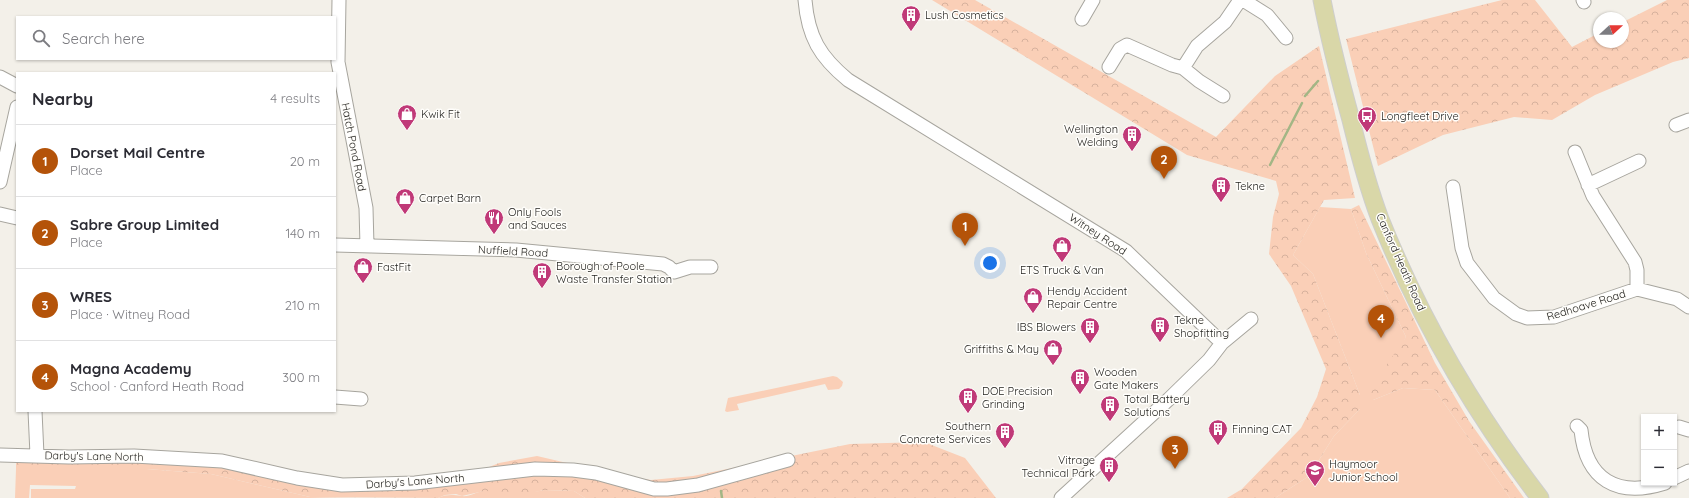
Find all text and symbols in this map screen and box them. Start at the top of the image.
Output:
building icon: Lush Cosmetics [900,4,922,32]
place label: Lush Cosmetics [925,8,1004,22]
north arrow [1593,12,1629,48]
search box [16,16,336,60]
icon: search [30,27,52,49]
text: Search here [62,29,145,48]
text: Nearby [32,88,93,109]
text: 4 results [270,90,320,106]
street label: Hatch Pond Road [339,102,369,192]
shop icon: Kwik Fit [396,103,418,131]
bus stop icon: Longfleet Drive [1356,105,1378,133]
place label: Kwik Fit [421,107,460,121]
place label: Longfleet Drive [1381,109,1459,123]
place label: Wellington Welding [1064,122,1118,149]
building icon: Wellington Welding [1121,124,1143,152]
text: Dorset Mail Centre [70,143,205,162]
pin: 2 [1151,146,1177,179]
text: 1 [42,153,48,169]
text: 20 m [290,153,320,169]
text: Place [70,162,103,178]
building icon: Tekne [1210,175,1232,203]
place label: Tekne [1235,179,1265,193]
shop icon: Carpet Barn [394,187,416,215]
place label: Carpet Barn [419,191,481,205]
place label: Only Fools and Sauces [508,205,567,232]
restaurant icon: Only Fools and Sauces [483,207,505,235]
street label: Witney Road [1067,210,1129,258]
street label: Canford Heath Road [1373,211,1429,313]
pin: 1 [952,213,978,246]
text: Sabre Group Limited [70,215,219,234]
text: 2 [41,225,49,241]
text: 140 m [285,225,320,241]
text: Place [70,234,103,250]
shop icon: ETS Truck & Van [1051,235,1073,263]
street label: Nuffield Road [478,242,548,260]
your location [980,253,1000,273]
shop icon: FastFit [352,256,374,284]
place label: Borough of Poole Waste Transfer Station [556,259,672,286]
place label: FastFit [377,260,411,274]
building icon: Borough of Poole Waste Transfer Station [531,261,553,289]
place label: ETS Truck & Van [1020,263,1104,277]
place label: Hendy Accident Repair Centre [1047,284,1128,311]
shop icon: Hendy Accident Repair Centre [1022,286,1044,314]
street label: Redhoave Road [1545,286,1627,324]
text: WRES [70,287,112,306]
text: 3 [42,297,48,313]
text: 210 m [285,297,320,313]
pin: 4 [1368,305,1394,338]
text: Place · Witney Road [70,306,190,322]
place label: Tekne Shopfitting [1174,313,1229,340]
building icon: Tekne Shopfitting [1149,315,1171,343]
building icon: IBS Blowers [1079,316,1101,344]
place label: IBS Blowers [1017,320,1076,334]
shop icon: Griffiths & May [1042,338,1064,366]
place label: Griffiths & May [964,342,1039,356]
text: Magna Academy [70,359,191,378]
place label: Wooden Gate Makers [1094,365,1158,392]
building icon: Wooden Gate Makers [1069,367,1091,395]
text: 4 [41,369,49,385]
text: 300 m [282,369,320,385]
text: School · Canford Heath Road [70,378,244,394]
place label: DOE Precision Grinding [982,384,1053,411]
building icon: DOE Precision Grinding [957,386,979,414]
place label: Total Battery Solutions [1124,392,1190,419]
building icon: Total Battery Solutions [1099,394,1121,422]
map controls [1641,414,1677,486]
button: + [1641,414,1677,450]
building icon: Finning CAT [1207,418,1229,446]
place label: Southern Concrete Services [900,419,991,446]
building icon: Southern Concrete Services [994,421,1016,449]
place label: Finning CAT [1232,422,1293,436]
pin: 3 [1162,436,1188,469]
street label: Darby's Lane North [44,448,144,464]
button: − [1641,450,1677,486]
place label: Vitrage Technical Park [1022,453,1095,480]
building icon: Vitrage Technical Park [1098,455,1120,483]
place label: Haymoor Junior School [1329,457,1398,484]
school or university icon: Haymoor Junior School [1304,459,1326,487]
street label: Darby's Lane North [365,471,465,491]

